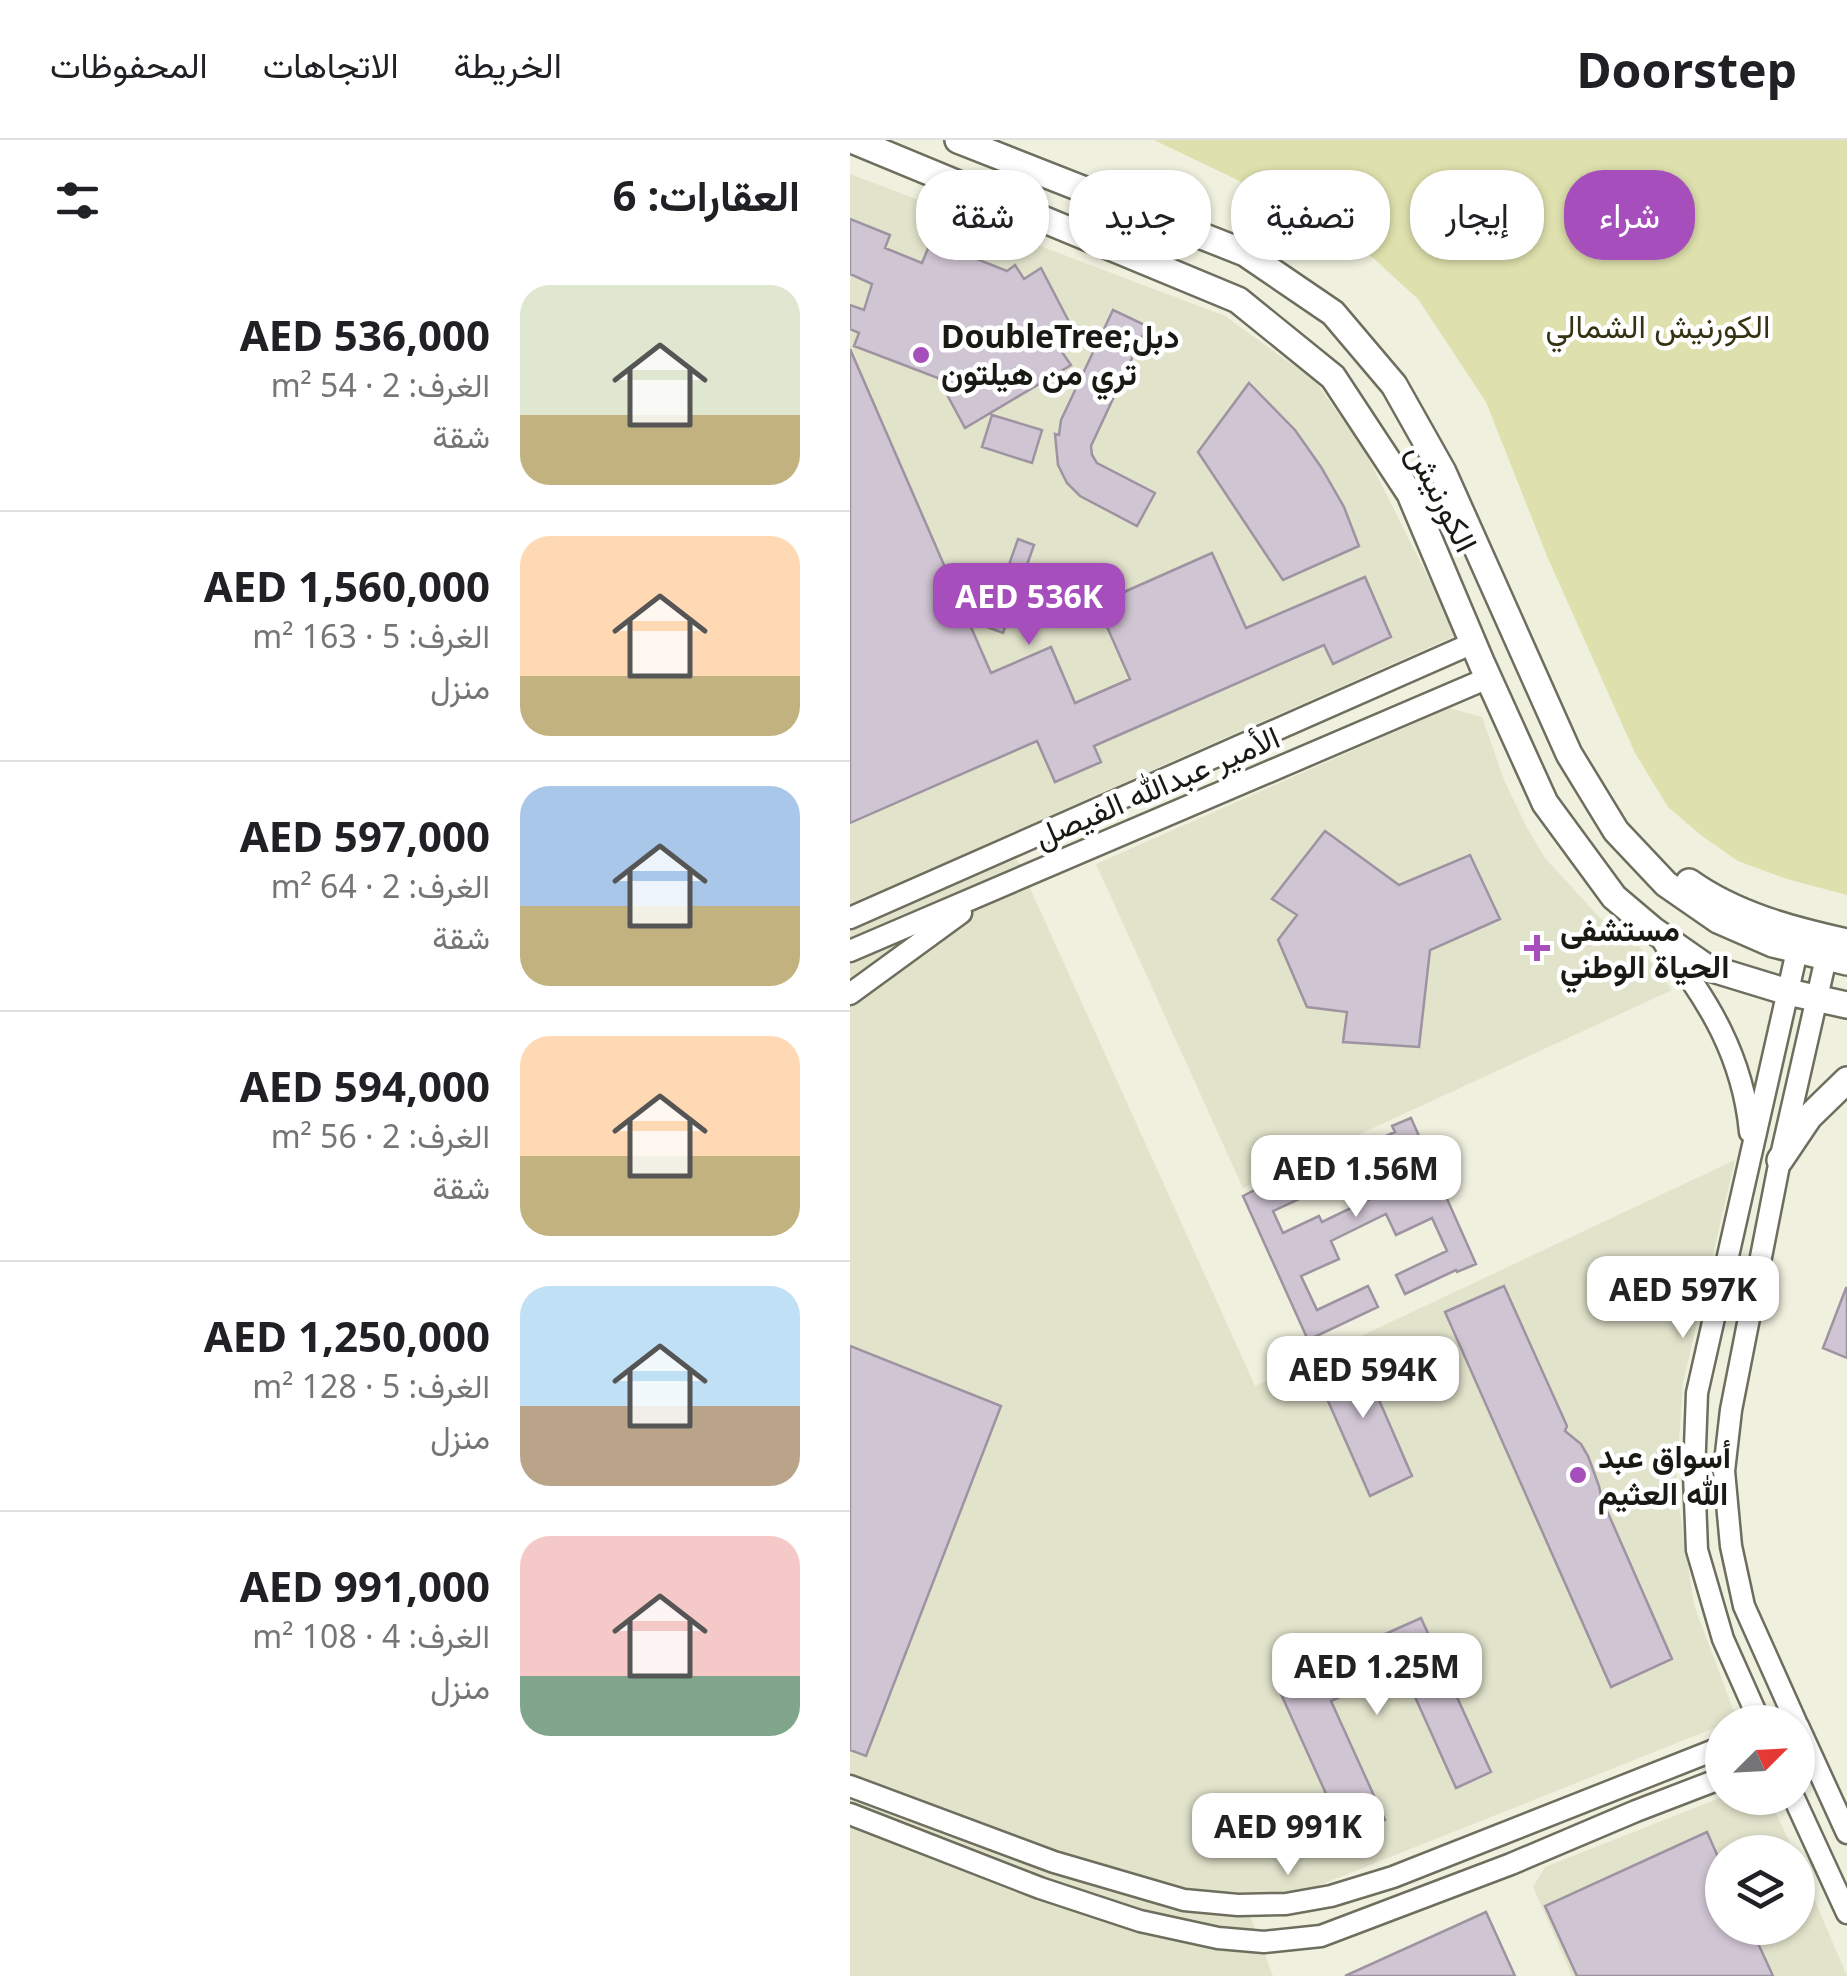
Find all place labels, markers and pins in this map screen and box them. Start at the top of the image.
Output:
place label: DoubleTree;دبل تري من هيلتون [941,314,1179,400]
marker: DoubleTree;دبل تري من هيلتون [910,344,932,366]
pin: AED 536K [926,563,1132,648]
place label: مستشفى الحياة الوطني [1560,907,1729,994]
marker: مستشفى الحياة الوطني [1524,935,1550,961]
pin: AED 1.56M [1242,1135,1470,1220]
pin: AED 597K [1580,1256,1786,1341]
pin: AED 594K [1260,1336,1466,1421]
place label: أسواق عبد الله العثيم [1598,1434,1731,1515]
marker: أسواق عبد الله العثيم [1567,1464,1589,1486]
pin: AED 1.25M [1263,1633,1491,1718]
pin: AED 991K [1185,1793,1391,1878]

